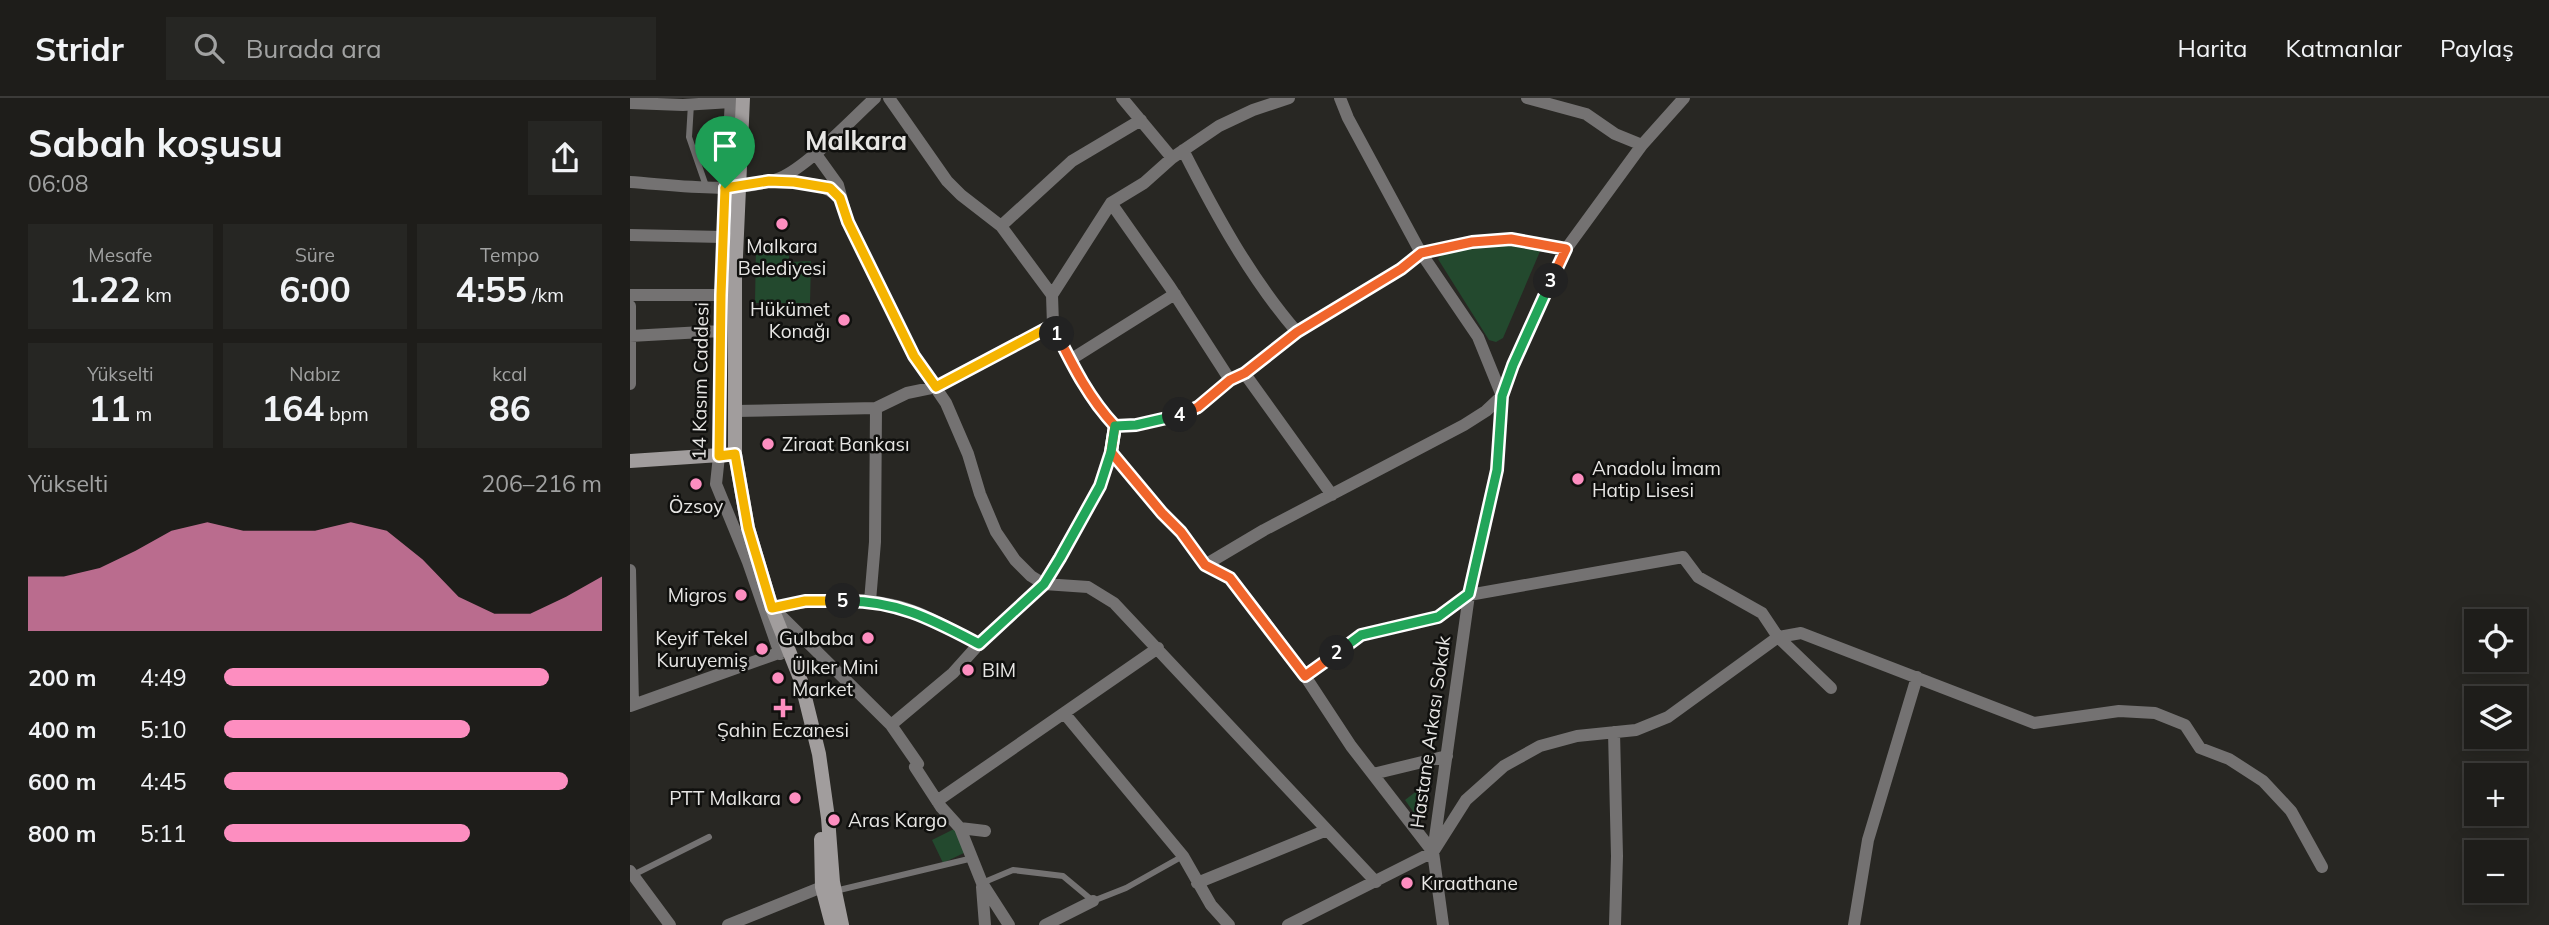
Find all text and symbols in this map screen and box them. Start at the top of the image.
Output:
search box [166,17,656,80]
text: Stridr [35,28,124,69]
icon: search [190,29,228,67]
text: Burada ara [246,32,382,65]
text: Harita [2178,33,2248,63]
text: Katmanlar [2286,33,2402,63]
text: Paylaş [2440,33,2514,63]
pin [695,116,755,188]
text: Sabah koşusu [28,119,283,167]
button: share [528,121,602,195]
district label: Malkara [805,124,907,157]
icon: arrive [706,127,744,165]
text: 06:08 [28,169,88,198]
marker: Malkara Belediyesi [774,216,790,232]
place label: Malkara Belediyesi [738,234,826,280]
text: Mesafe [88,243,152,267]
text: Süre [295,243,335,267]
text: Tempo [480,243,539,267]
pin: 3 [1534,264,1569,298]
text: 1.22 [69,267,140,311]
text: 6:00 [279,267,351,311]
text: 4:55 [455,267,527,311]
text: 3 [1545,268,1556,292]
text: km [140,283,172,307]
text: /km [527,283,564,307]
place label: Hükümet Konağı [750,297,830,343]
street label: 14 Kasım Caddesi [687,302,713,460]
marker: Hükümet Konağı [836,312,852,328]
pin: 1 [1040,316,1074,352]
text: 1 [1051,321,1062,345]
text: Yükselti [87,362,153,386]
text: Nabız [289,362,341,386]
text: kcal [492,362,527,386]
text: 11 [88,386,131,430]
text: 164 [261,386,324,430]
text: 86 [489,386,531,430]
pin: 4 [1162,398,1198,432]
text: m [131,402,152,426]
text: bpm [324,402,369,426]
text: 4 [1174,402,1185,426]
place label: Ziraat Bankası [782,432,910,456]
marker: Ziraat Bankası [760,436,776,452]
place label: Anadolu İmam Hatip Lisesi [1592,456,1721,502]
text: Yükselti [28,469,108,498]
text: 206–216 m [481,469,602,498]
marker: Anadolu İmam Hatip Lisesi [1570,471,1586,487]
marker: Özsoy [688,476,704,492]
place label: Özsoy [669,494,723,518]
place label: Migros [668,583,727,607]
pin: 5 [826,584,860,618]
marker: Migros [733,587,749,603]
text: 5 [837,588,848,612]
map controls [2464,609,2527,903]
button: locate [2464,609,2527,672]
place label: Keyif Tekel Kuruyemiş [655,626,748,672]
place label: Gulbaba [779,626,854,650]
marker: Gulbaba [860,630,876,646]
street label: Hastane Arkası Sokak [1405,634,1455,830]
pin: 2 [1320,636,1354,670]
text: 2 [1331,640,1342,664]
marker: Keyif Tekel Kuruyemiş [754,641,770,657]
place label: Ülker Mini Market [792,655,879,701]
place label: BIM [982,658,1016,682]
marker: BIM [960,662,976,678]
text: 200 m [28,663,96,692]
text: 4:49 [140,663,187,692]
marker: Ülker Mini Market [770,670,786,686]
button: layers [2464,686,2527,749]
marker: Şahin Eczanesi [775,700,791,716]
text: 400 m [28,715,96,744]
text: 5:10 [140,715,187,744]
place label: Şahin Eczanesi [717,718,849,742]
button: + [2464,763,2527,826]
text: 600 m [28,767,96,796]
text: 4:45 [140,767,187,796]
place label: PTT Malkara [669,786,781,810]
marker: PTT Malkara [787,790,803,806]
place label: Aras Kargo [848,808,947,832]
marker: Aras Kargo [826,812,842,828]
text: 800 m [28,819,96,848]
text: 5:11 [140,819,187,848]
button: − [2464,840,2527,903]
place label: Kıraathane [1421,871,1518,895]
marker: Kıraathane [1399,875,1415,891]

